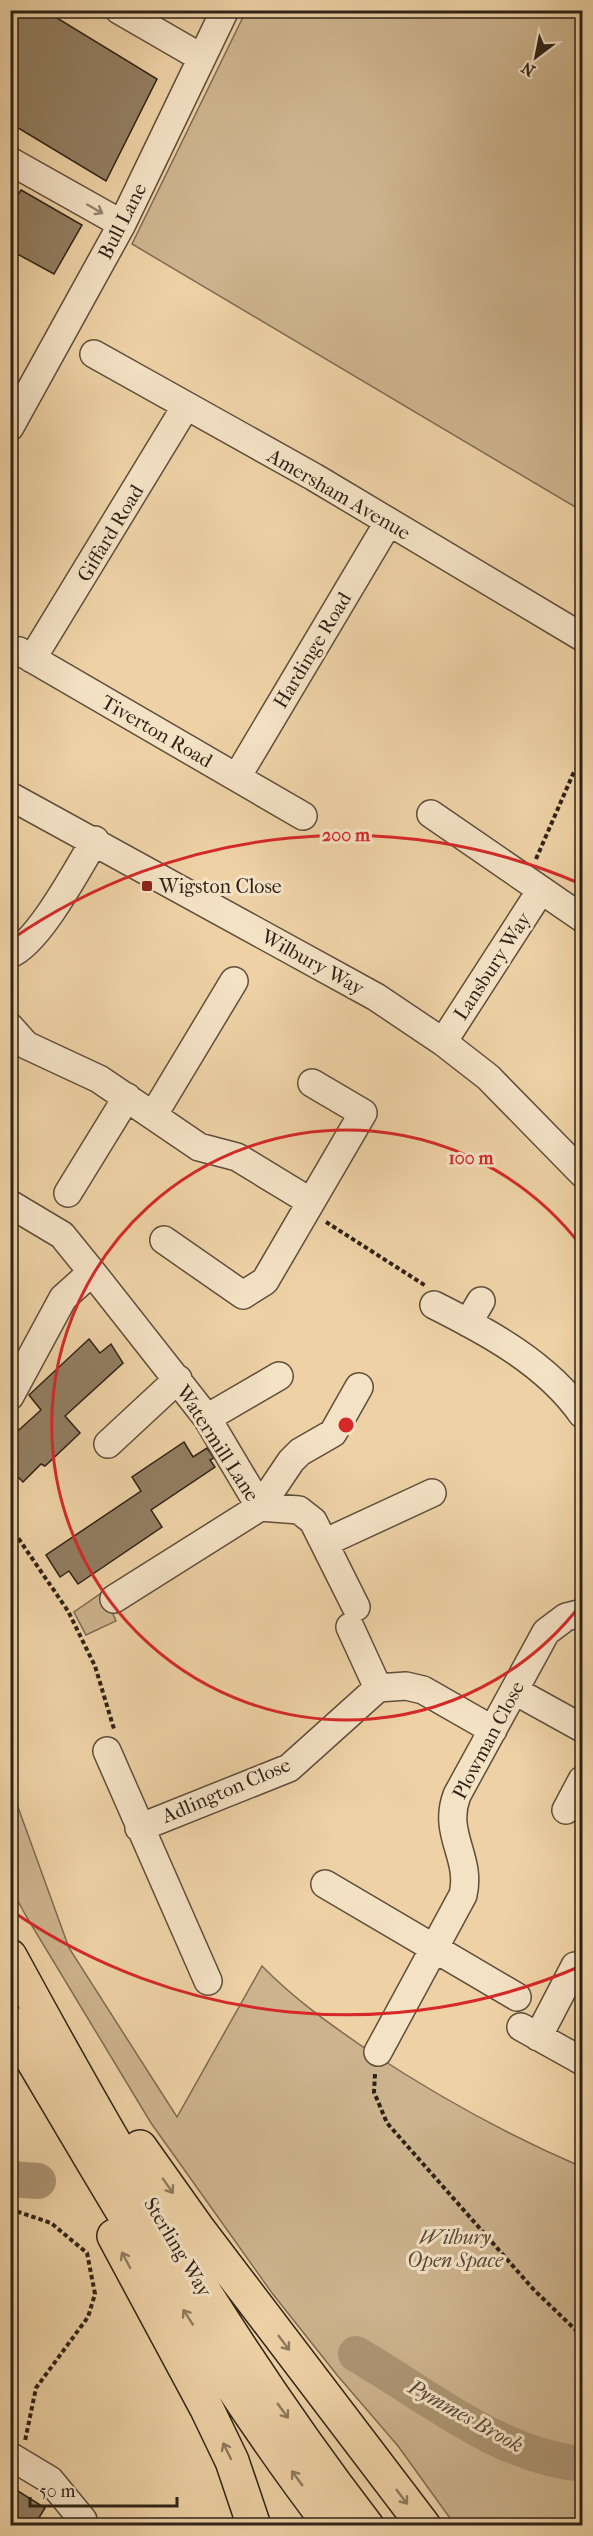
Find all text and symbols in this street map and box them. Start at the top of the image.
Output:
north arrow [506,27,566,87]
text: N [517,58,538,81]
street label: Bull Lane [93,179,151,263]
one-way arrow [86,203,103,215]
street label: Amersham Avenue [262,444,414,545]
street label: Giffard Road [72,480,149,586]
street label: Hardinge Road [269,587,357,712]
street label: Tiverton Road [97,690,217,773]
text: 200 m [322,825,371,846]
place label: Wigston Close [158,875,282,898]
marker: Wigston Close [140,879,154,893]
street label: Lansbury Way [449,907,536,1024]
street label: Wilbury Way [257,924,369,1001]
text: 100 m [448,1148,495,1169]
street label: Watermill Lane [171,1380,264,1506]
centre of rings [336,1415,356,1435]
street label: Plowman Close [448,1677,529,1803]
street label: Adlington Close [158,1753,294,1828]
one-way arrow [162,2177,174,2193]
street label: Sterling Way [139,2194,217,2302]
park label: Wilbury Open Space [407,2226,504,2272]
one-way arrow [120,2252,132,2269]
one-way arrow [181,2308,194,2325]
one-way arrow [277,2334,290,2350]
water label: Pymmes Brook [404,2374,528,2457]
one-way arrow [277,2403,289,2419]
one-way arrow [221,2442,232,2460]
scale bar [30,2470,177,2508]
one-way arrow [291,2471,303,2487]
text: 50 m [39,2481,76,2502]
one-way arrow [396,2489,409,2505]

